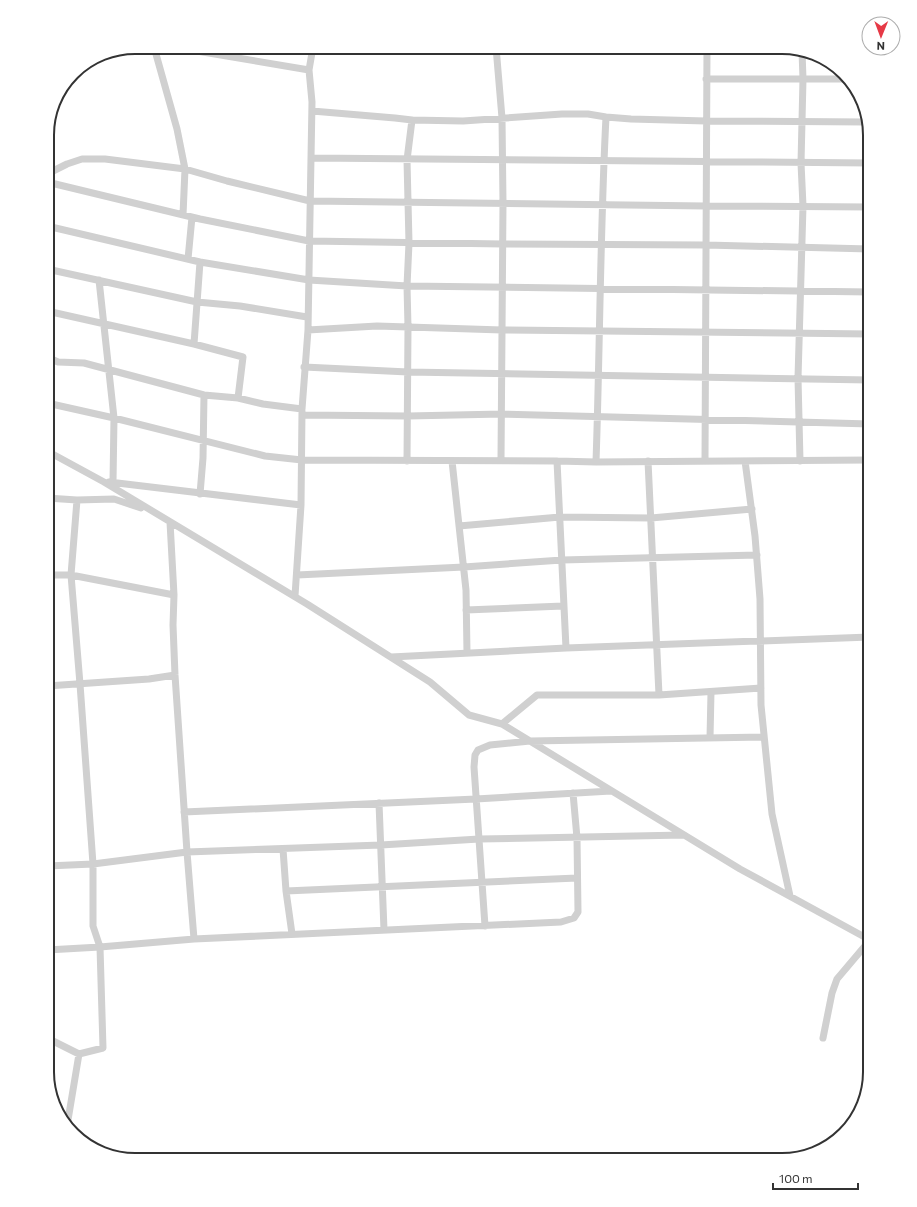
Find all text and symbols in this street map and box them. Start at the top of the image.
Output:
north arrow [861,16,901,56]
text: N [877,40,885,53]
scale bar [773,1165,858,1191]
text: 100 m [779,1171,813,1185]

